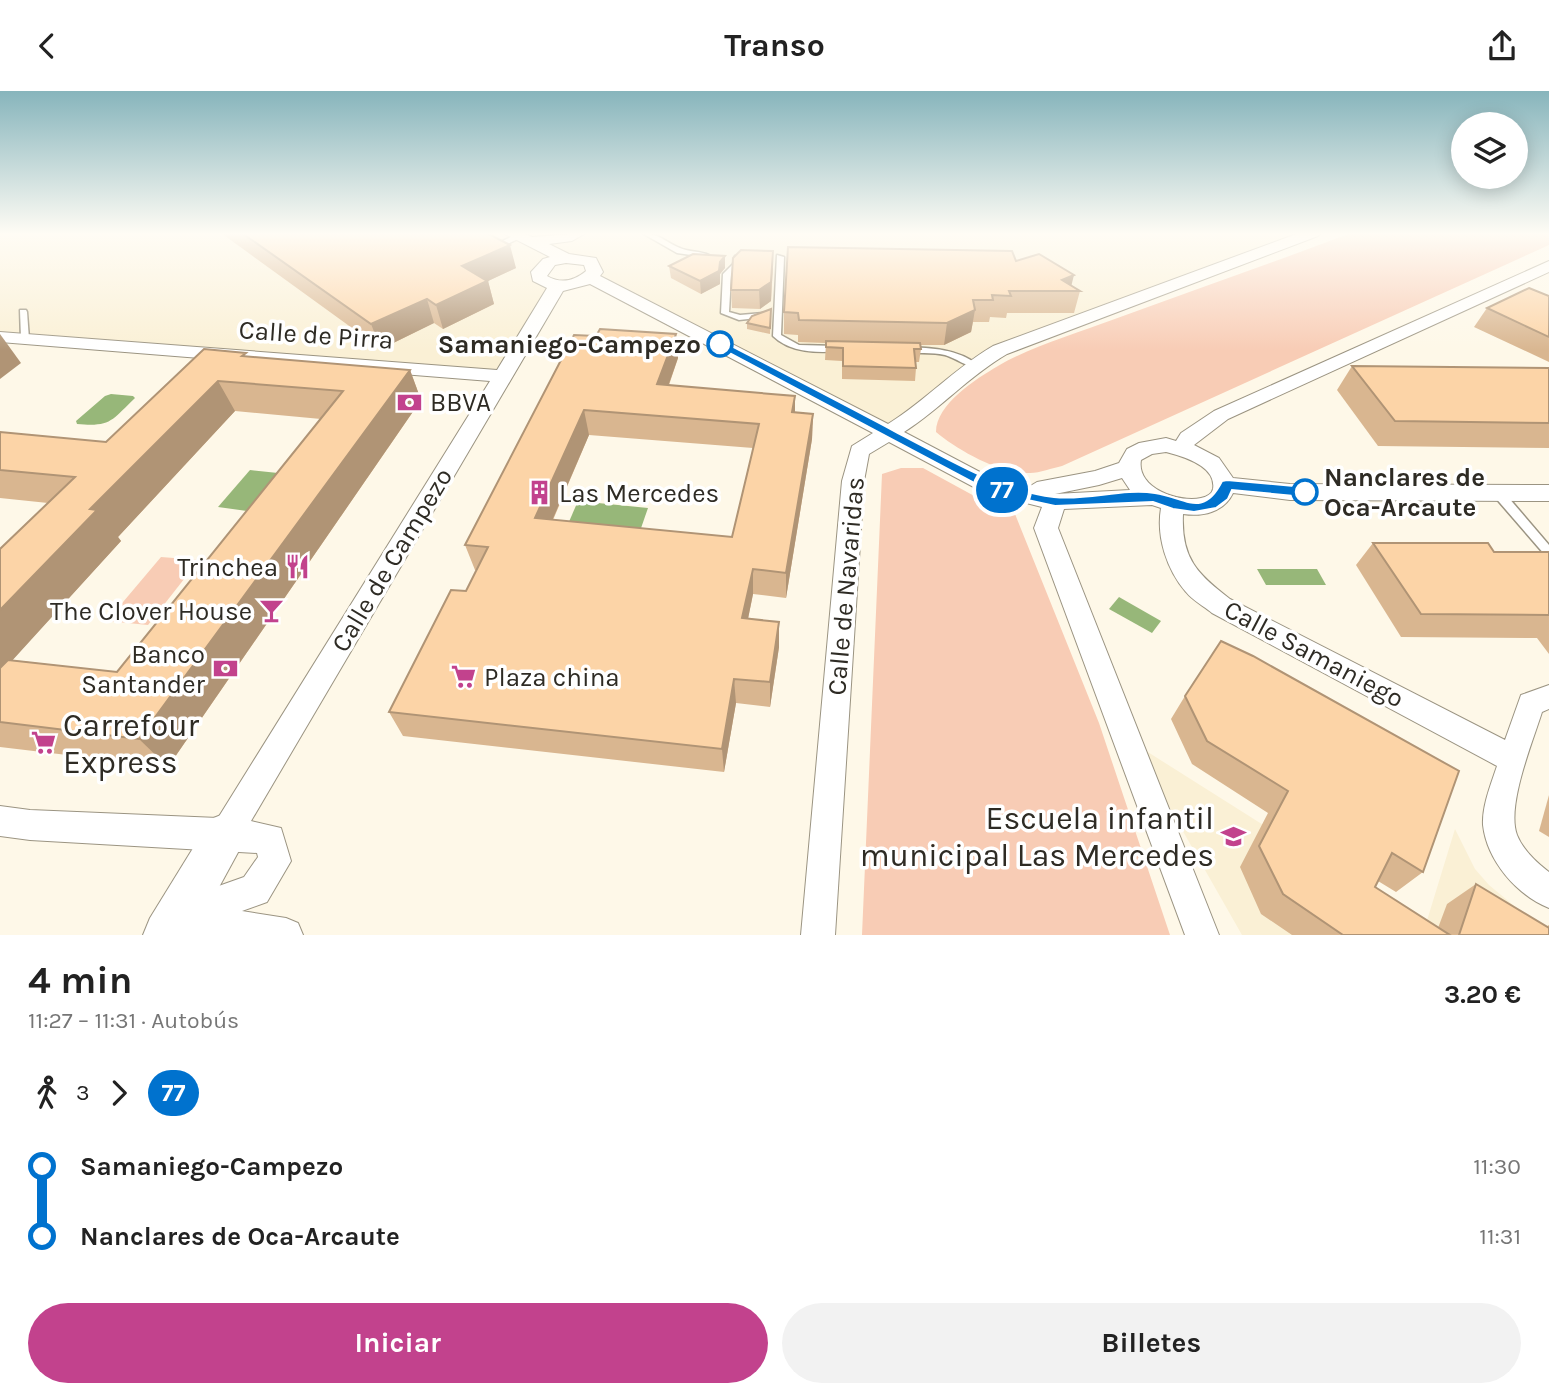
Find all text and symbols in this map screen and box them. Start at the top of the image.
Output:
icon: back [28,27,66,65]
text: Transo [724,27,825,64]
icon: share [1483,27,1521,65]
map controls [1451,112,1528,189]
button: layers [1451,112,1528,189]
street label: Calle de Pirra [238,314,394,356]
place label: Samaniego-Campezo [438,329,701,360]
marker: Samaniego-Campezo [707,331,733,357]
place label: BBVA [430,387,491,418]
bank icon: BBVA [396,388,424,416]
street label: Calle de Campezo [325,462,459,658]
place label: Nanclares de Oca-Arcaute [1324,462,1485,523]
line badge: 77 [970,467,1034,513]
street label: Calle de Navaridas [821,475,871,697]
text: 77 [990,476,1014,504]
place label: Las Mercedes [559,478,719,509]
building icon: Las Mercedes [525,479,553,507]
marker: Nanclares de Oca-Arcaute [1292,479,1318,505]
place label: Trinchea [177,552,278,583]
restaurant icon: Trinchea [284,553,312,581]
street label: Calle Samaniego [1219,594,1409,714]
place label: The Clover House [50,596,252,627]
bar icon: The Clover House [258,597,286,625]
place label: Banco Santander [81,639,206,700]
bank icon: Banco Santander [211,655,239,683]
place label: Plaza china [484,662,620,693]
supermarket icon: Plaza china [450,663,478,691]
place label: Carrefour Express [63,707,200,781]
supermarket icon: Carrefour Express [29,729,57,757]
place label: Escuela infantil municipal Las Mercedes [860,800,1214,874]
school or university icon: Escuela infantil municipal Las Mercedes [1220,822,1248,850]
text: 4 min [28,958,132,1003]
text: 3.20 € [1444,979,1521,1010]
text: 11:27 – 11:31 · Autobús [28,1007,239,1034]
icon: walk [28,1074,66,1112]
icon: forward [100,1074,138,1112]
text: 3 [76,1079,90,1106]
text: 77 [162,1079,185,1107]
text: Samaniego-Campezo [80,1151,343,1182]
text: 11:30 [1473,1153,1521,1180]
text: Nanclares de Oca-Arcaute [80,1221,400,1252]
text: 11:31 [1479,1223,1521,1250]
button: Iniciar [28,1303,768,1383]
button: Billetes [782,1303,1521,1383]

